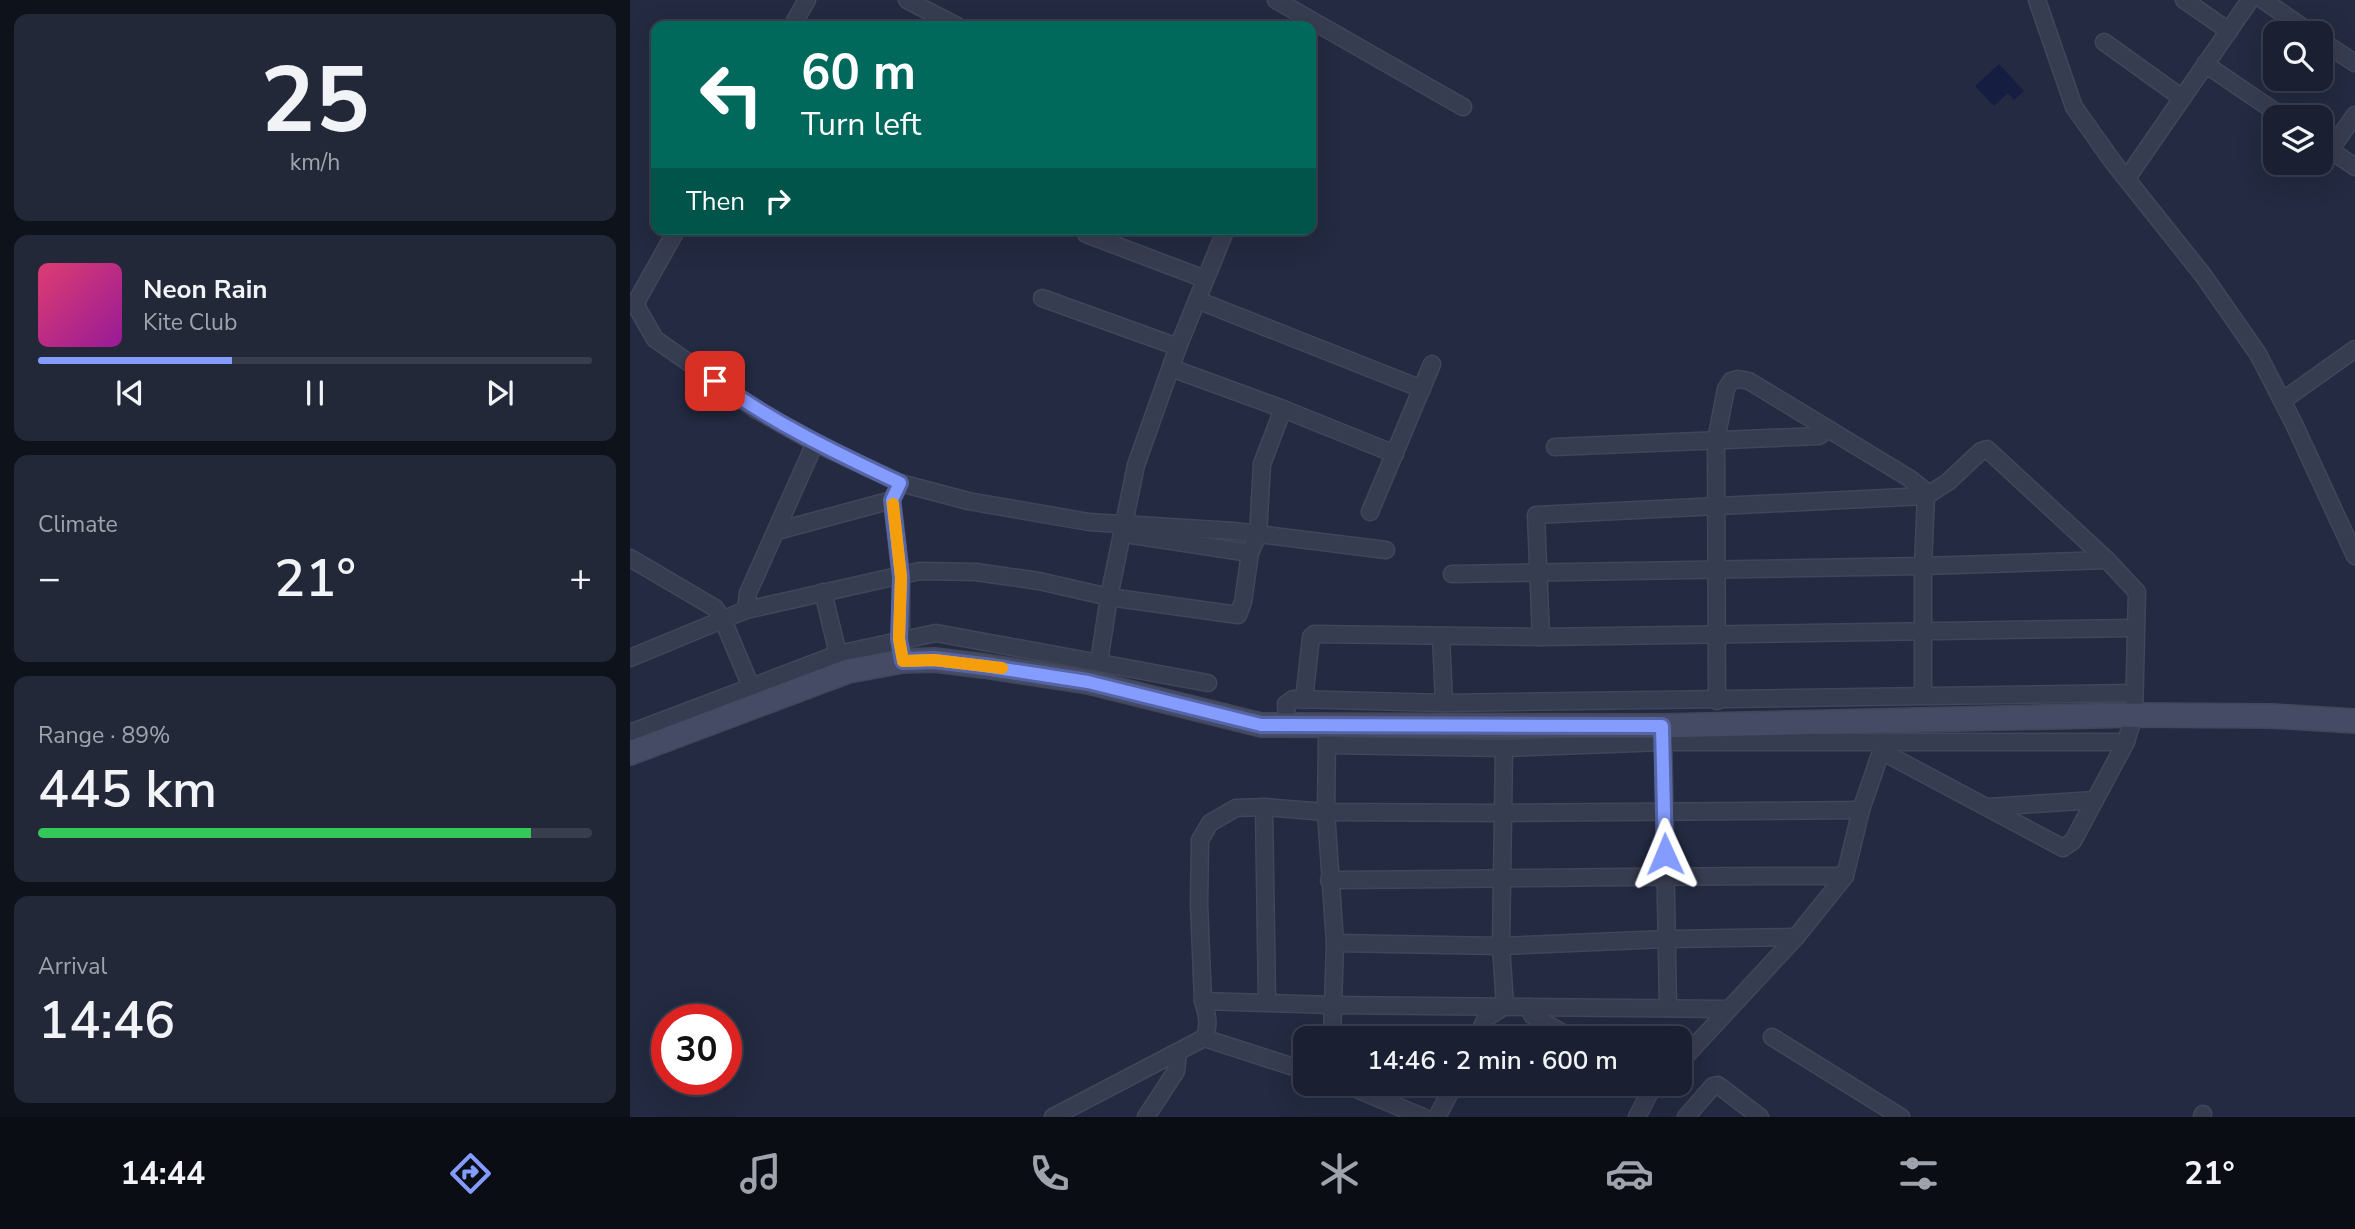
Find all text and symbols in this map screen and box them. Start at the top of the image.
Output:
map controls [2263,21,2333,175]
button: search [2263,21,2333,91]
text: 25 [260,39,370,163]
text: 60 m [801,39,916,106]
icon: left [686,49,777,140]
text: Turn left [801,103,921,146]
button: layers [2263,105,2333,175]
text: km/h [290,147,340,178]
icon: right [759,182,797,220]
text: Then [686,184,745,219]
text: Neon Rain [143,272,268,307]
text: Kite Club [143,307,237,338]
pin [685,351,745,411]
icon: arrive [696,362,734,400]
icon: previous [111,374,149,412]
icon: pause [296,374,334,412]
icon: next [481,374,519,412]
text: Climate [38,509,118,540]
text: 21° [274,543,356,614]
text: − [38,553,61,604]
text: + [569,553,592,604]
text: Range · 89% [38,720,170,751]
text: 445 km [38,754,217,825]
position arrow [1628,817,1702,891]
text: Arrival [38,951,107,982]
text: 14:46 [38,985,175,1056]
speed limit sign: 30 [651,1004,742,1095]
text: 14:46 · 2 min · 600 m [1367,1043,1618,1078]
icon: directions [446,1149,495,1198]
icon: music [736,1149,785,1198]
icon: phone [1025,1149,1074,1198]
icon: climate [1315,1149,1364,1198]
icon: car [1605,1149,1654,1198]
icon: filters [1894,1149,1943,1198]
text: 14:44 [120,1152,205,1195]
text: 21° [2184,1152,2235,1195]

